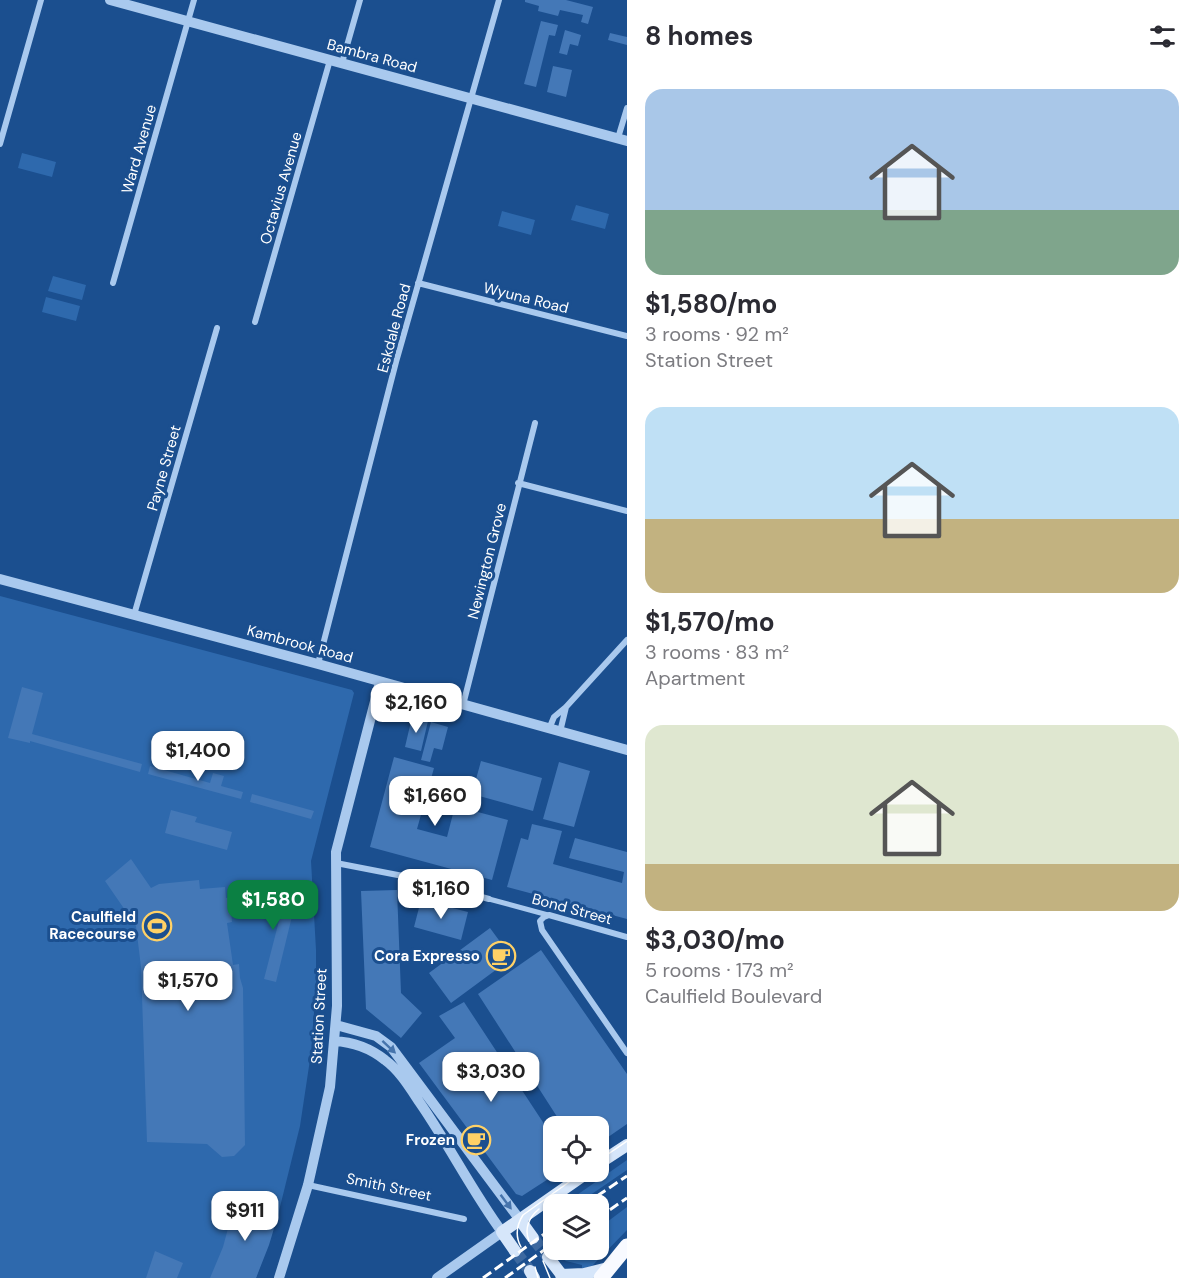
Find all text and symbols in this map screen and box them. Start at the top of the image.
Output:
text: 8 homes [645,19,753,53]
icon: filters [1146,20,1179,53]
street label: Bambra Road [325,34,419,78]
street label: Ward Avenue [117,102,161,196]
icon: home [858,128,966,236]
street label: Octavius Avenue [255,129,307,247]
street label: Wyuna Road [481,278,571,318]
street label: Eskdale Road [373,281,415,375]
text: $1,580/mo [645,287,777,321]
text: 3 rooms · 92 m² [645,321,789,347]
text: Station Street [645,347,773,373]
street label: Payne Street [142,423,186,513]
icon: home [858,446,966,554]
street label: Newington Grove [463,501,511,621]
text: $1,570/mo [645,605,775,639]
street label: Kambrook Road [245,620,355,668]
text: 3 rooms · 83 m² [645,639,789,665]
text: Apartment [645,665,745,691]
pin: $2,160 [367,683,465,734]
text: $2,160 [385,689,447,715]
pin: $1,400 [149,731,247,782]
text: $1,400 [165,737,231,763]
icon: home [858,764,966,872]
pin: $1,660 [386,776,484,827]
text: $1,660 [403,782,467,808]
pin: $1,160 [392,869,490,920]
text: $1,160 [412,875,470,901]
pin: $1,580 [224,880,322,931]
text: $1,580 [241,886,305,912]
street label: Bond Street [530,889,615,929]
place label: Caulfield Racecourse [49,907,136,944]
sports icon: Caulfield Racecourse [141,910,173,942]
text: $3,030/mo [645,923,785,957]
cafe icon: Cora Expresso [485,940,517,972]
place label: Cora Expresso [374,946,480,966]
text: 5 rooms · 173 m² [645,957,794,983]
pin: $1,570 [139,961,237,1012]
text: $1,570 [157,967,219,993]
street label: Station Street [307,967,332,1064]
text: Caulfield Boulevard [645,983,822,1009]
one-way arrow [381,1040,396,1053]
pin: $3,030 [442,1052,540,1103]
text: $3,030 [456,1058,526,1084]
map controls [543,1116,609,1260]
button: locate [543,1116,609,1182]
cafe icon: Frozen [460,1124,492,1156]
place label: Frozen [406,1130,455,1150]
street label: Smith Street [345,1168,434,1206]
pin: $911 [209,1191,281,1242]
button: layers [543,1194,609,1260]
one-way arrow [500,1195,512,1210]
text: $911 [225,1197,265,1223]

